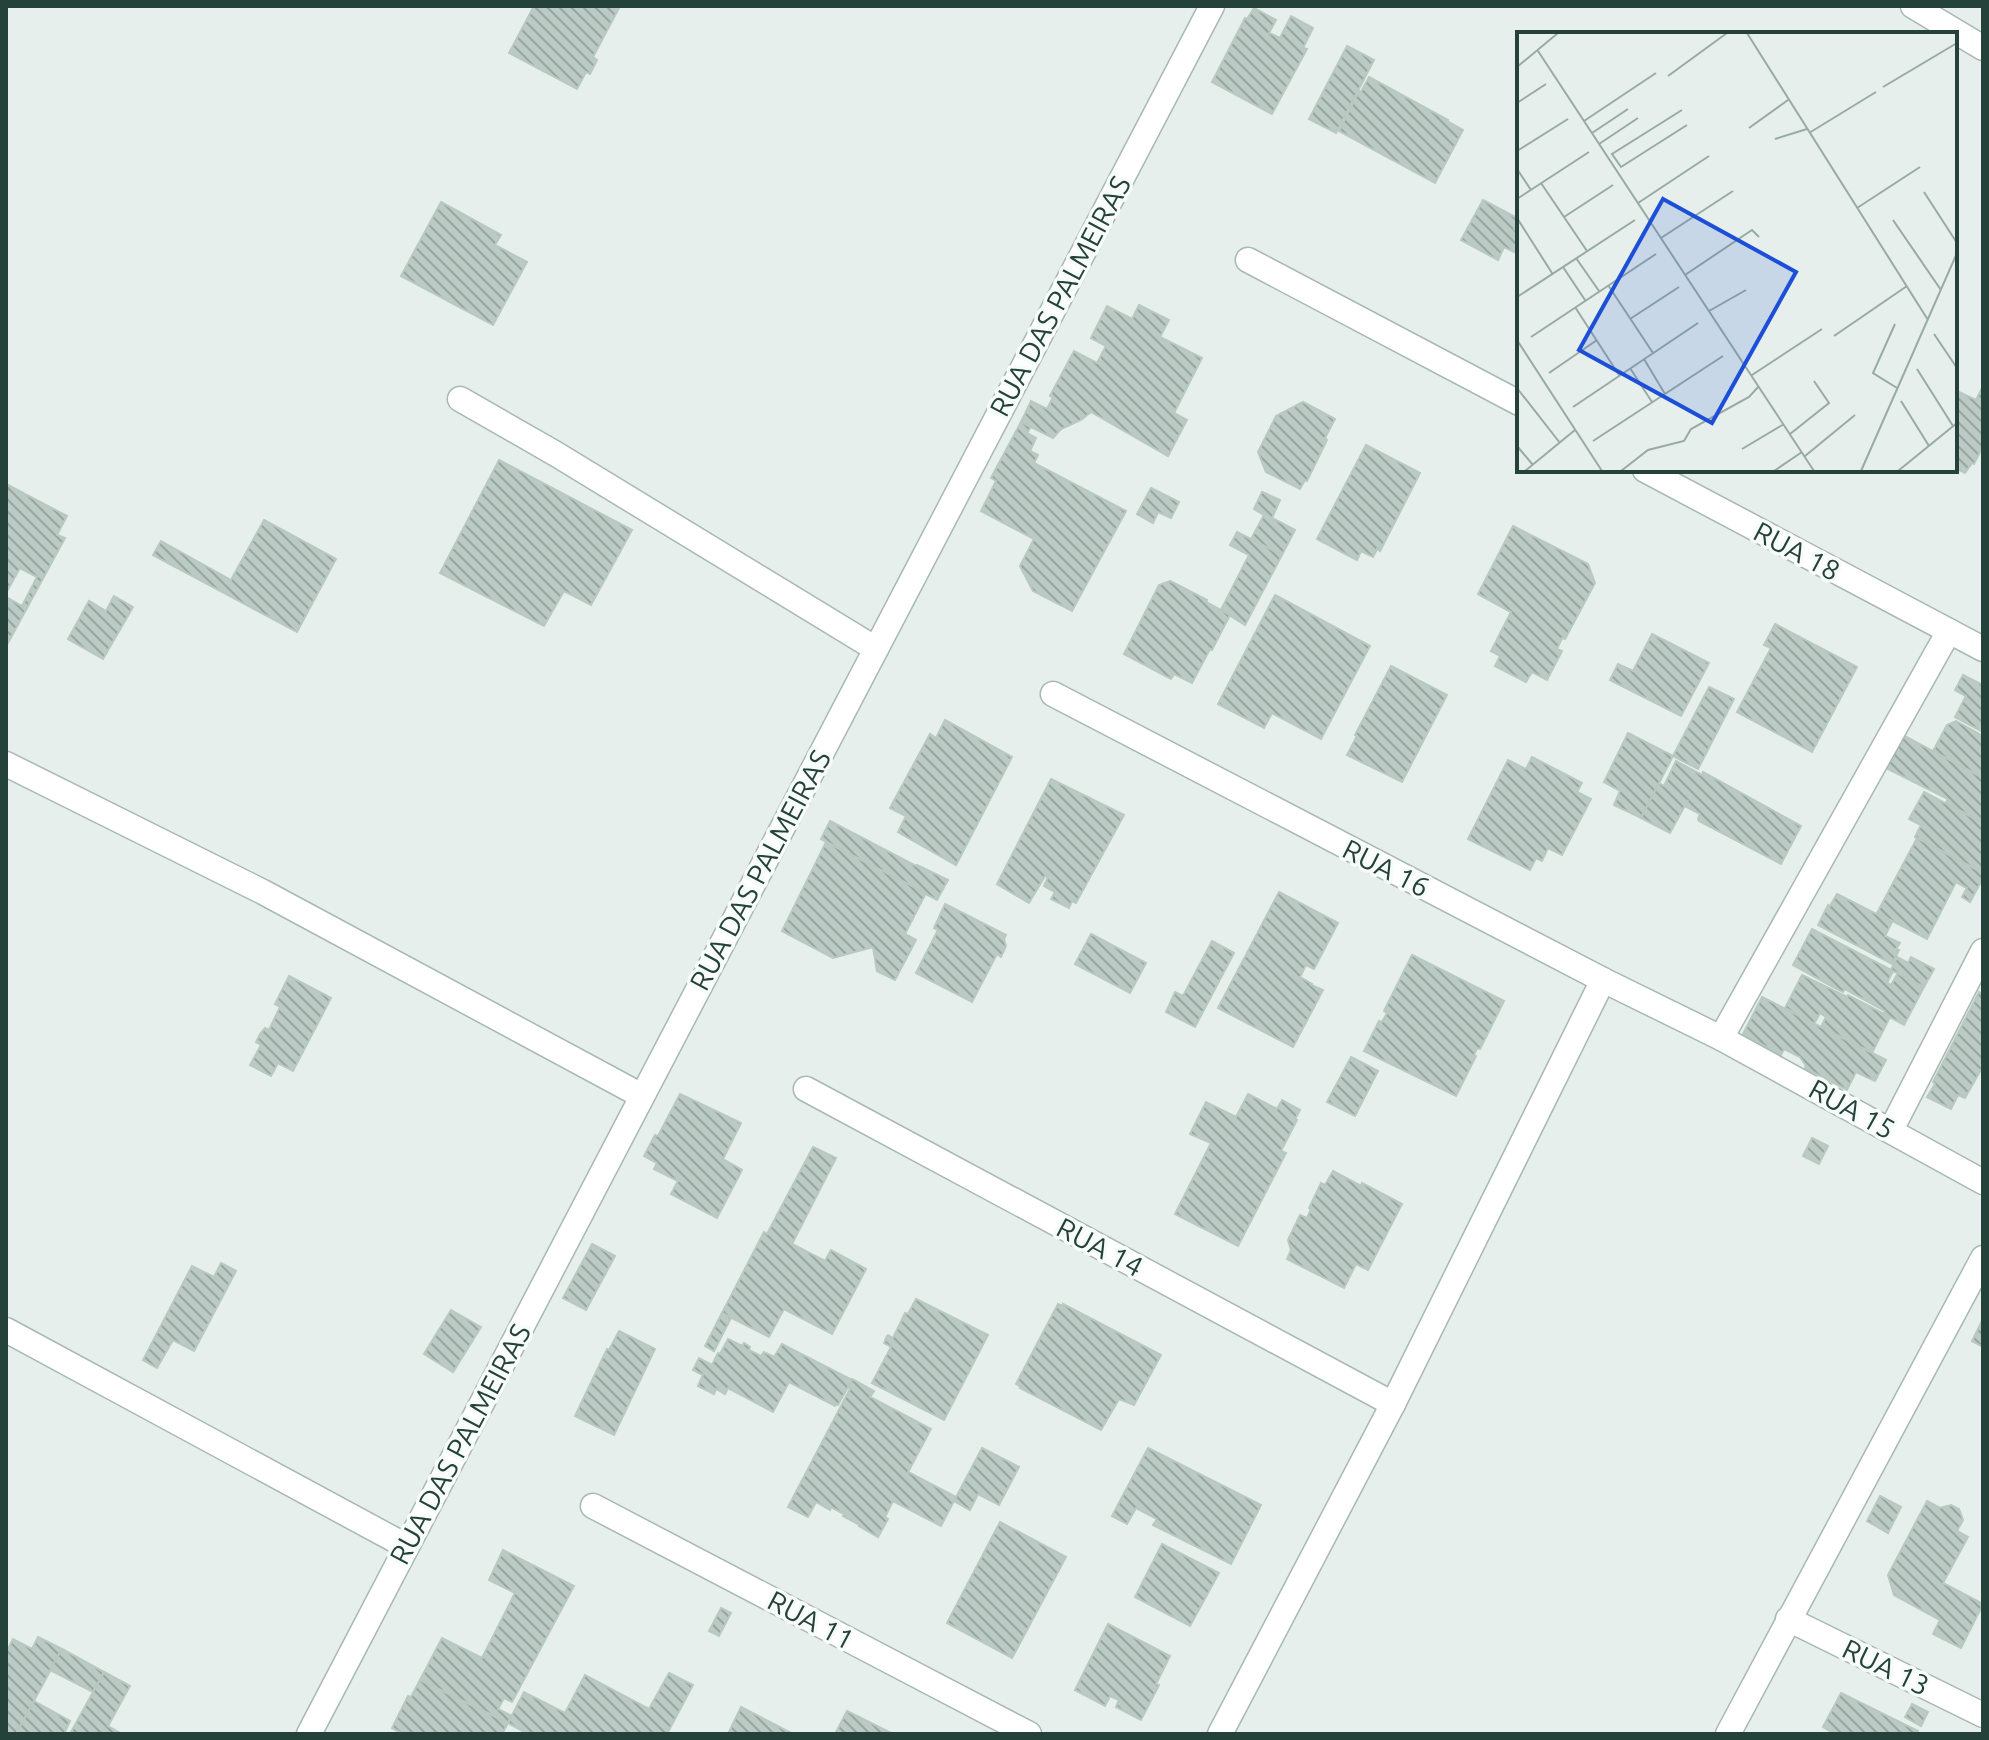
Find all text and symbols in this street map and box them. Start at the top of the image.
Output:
inset map [1517,32,1957,472]
street label: RUA DAS PALMEIRAS [983,171,1136,421]
street label: RUA 18 [1749,515,1845,586]
street label: RUA DAS PALMEIRAS [683,745,836,995]
street label: RUA 16 [1338,833,1435,902]
street label: RUA 15 [1804,1073,1900,1145]
street label: RUA 14 [1052,1211,1148,1282]
street label: RUA DAS PALMEIRAS [383,1319,536,1569]
street label: RUA 11 [763,1584,859,1655]
street label: RUA 13 [1838,1632,1935,1701]

